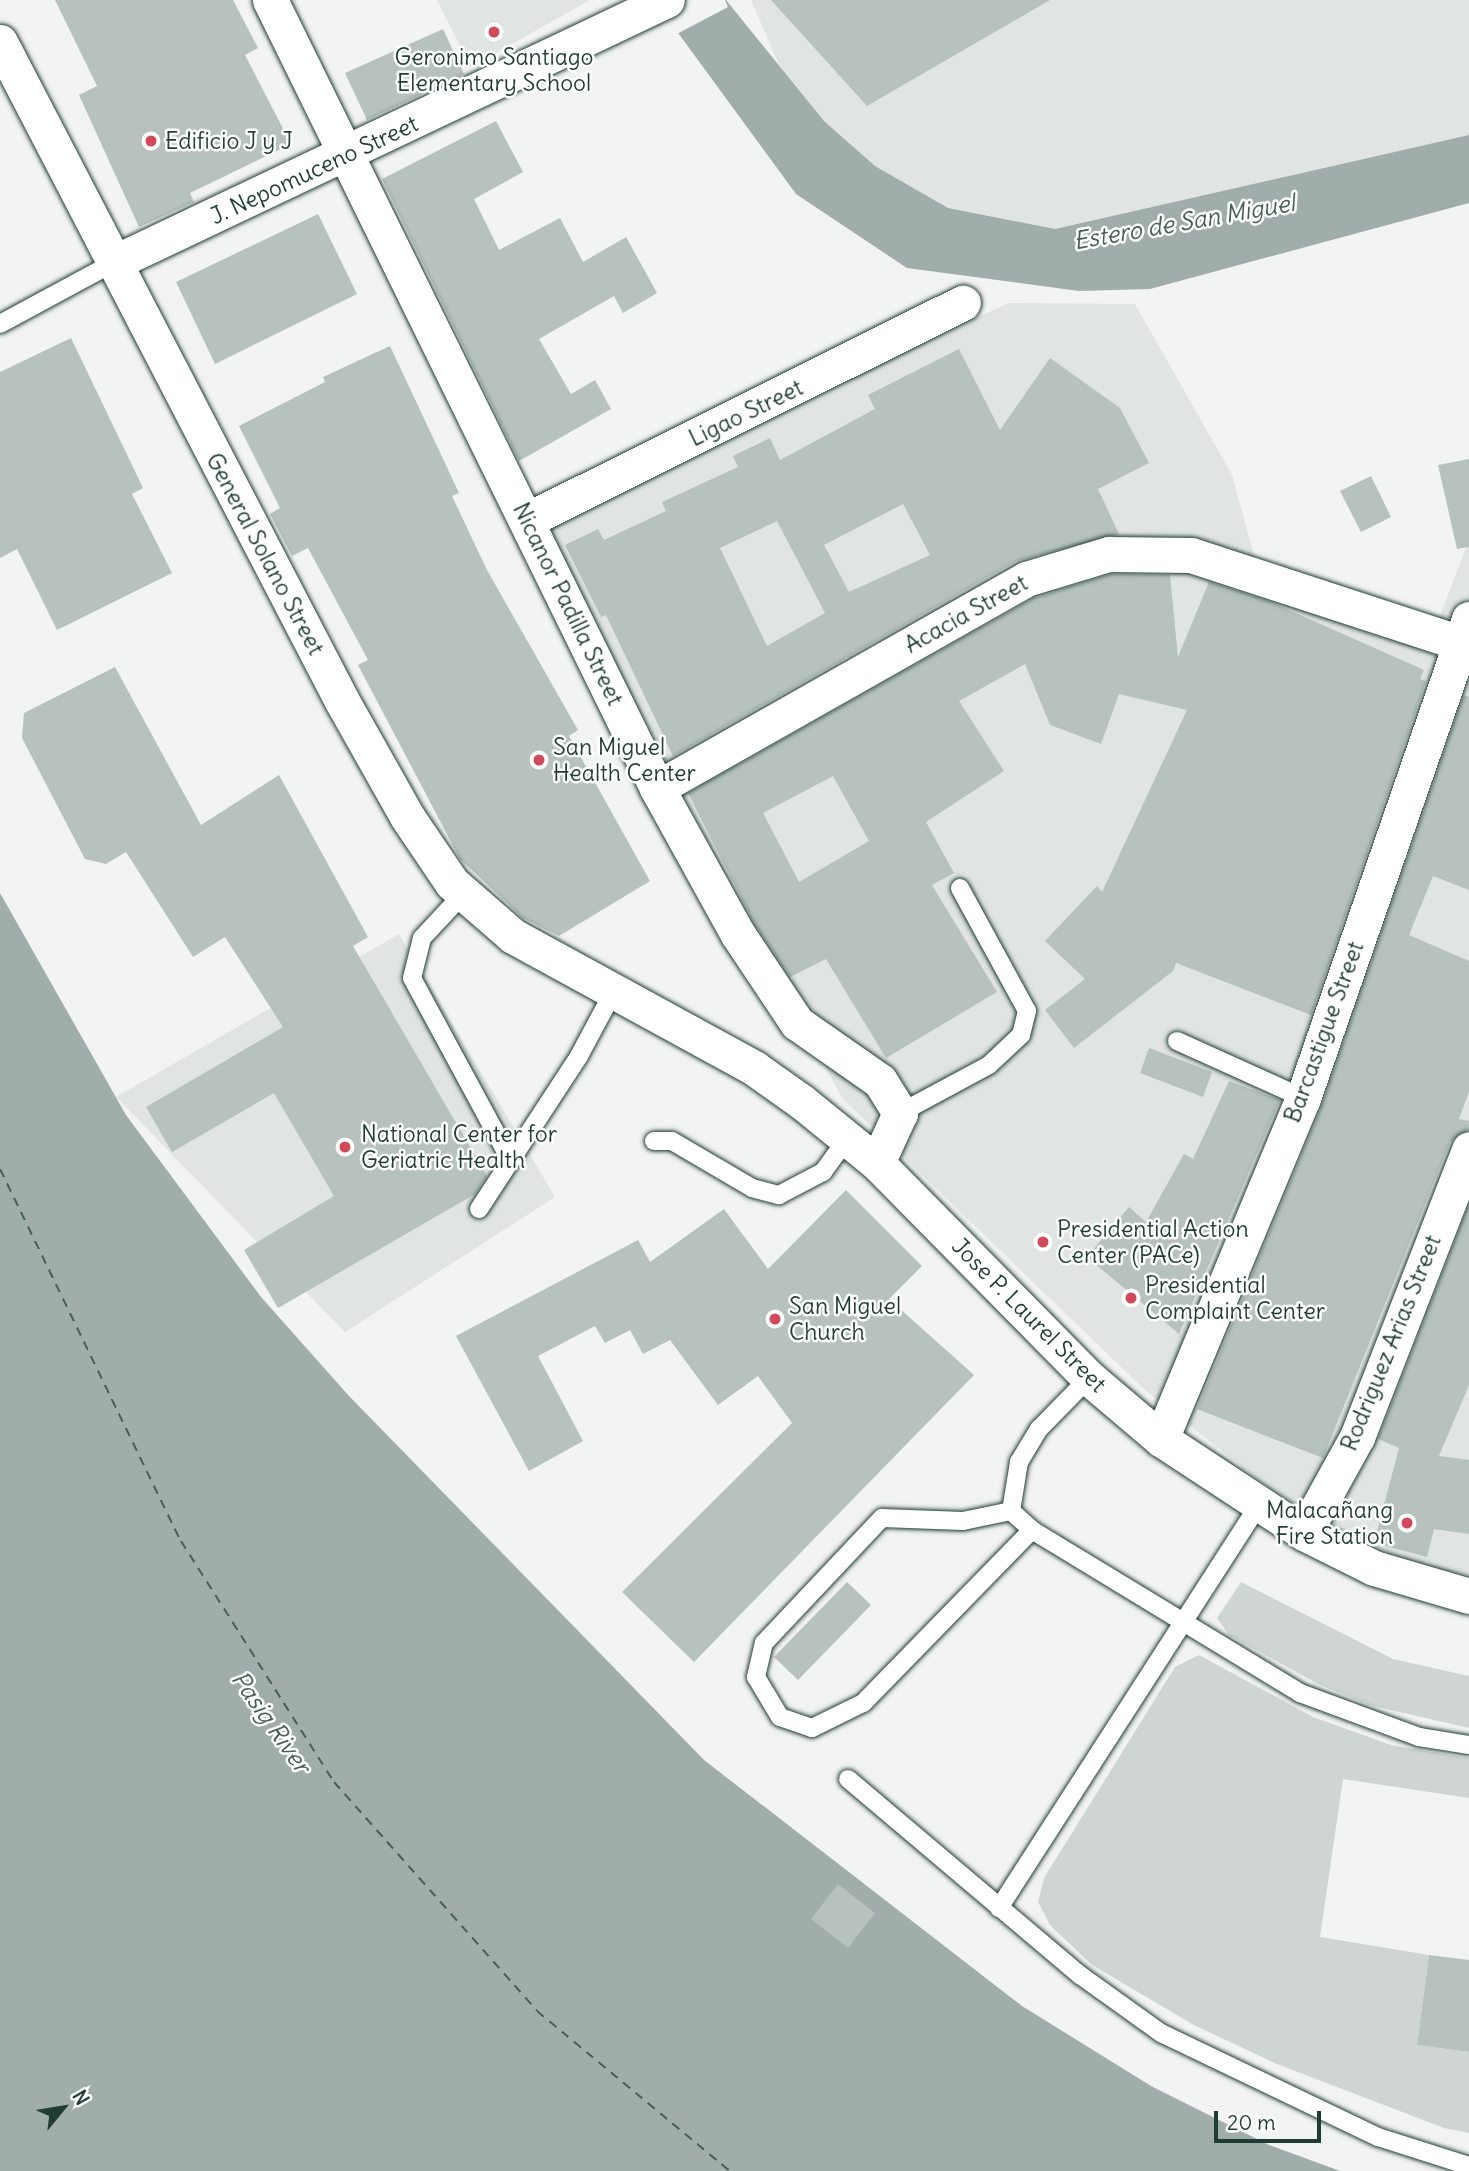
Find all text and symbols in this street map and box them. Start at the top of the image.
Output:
marker: Geronimo Santiago Elementary School [486,24,502,40]
place label: Geronimo Santiago Elementary School [395,43,593,97]
street label: J. Nepomuceno Street [206,110,422,230]
place label: Edificio J y J [165,127,293,155]
marker: Edificio J y J [143,133,159,149]
water label: Estero de San Miguel [1071,188,1297,256]
street label: Ligao Street [685,374,807,452]
street label: General Solano Street [200,448,330,660]
street label: Nicanor Padilla Street [507,498,629,710]
street label: Acacia Street [900,569,1032,659]
place label: San Miguel Health Center [553,733,696,787]
marker: San Miguel Health Center [531,752,547,768]
street label: Barcastigue Street [1278,938,1370,1126]
place label: National Center for Geriatric Health [361,1120,557,1174]
marker: National Center for Geriatric Health [335,1137,355,1157]
place label: Presidential Action Center (PACe) [1057,1215,1249,1269]
street label: Rodriguez Arias Street [1335,1231,1447,1455]
street label: Jose P. Laurel Street [946,1232,1112,1398]
marker: Presidential Action Center (PACe) [1035,1234,1051,1250]
place label: Presidential Complaint Center [1145,1271,1325,1325]
marker: Presidential Complaint Center [1123,1290,1139,1306]
place label: San Miguel Church [789,1292,901,1346]
marker: San Miguel Church [767,1311,783,1327]
place label: Malacañang Fire Station [1266,1496,1393,1550]
marker: Malacañang Fire Station [1399,1515,1415,1531]
water label: Pasig River [225,1665,317,1779]
north arrow [28,2073,98,2143]
text: N [68,2086,95,2109]
scale bar [1217,2098,1324,2142]
text: 20 m [1227,2109,1276,2136]

